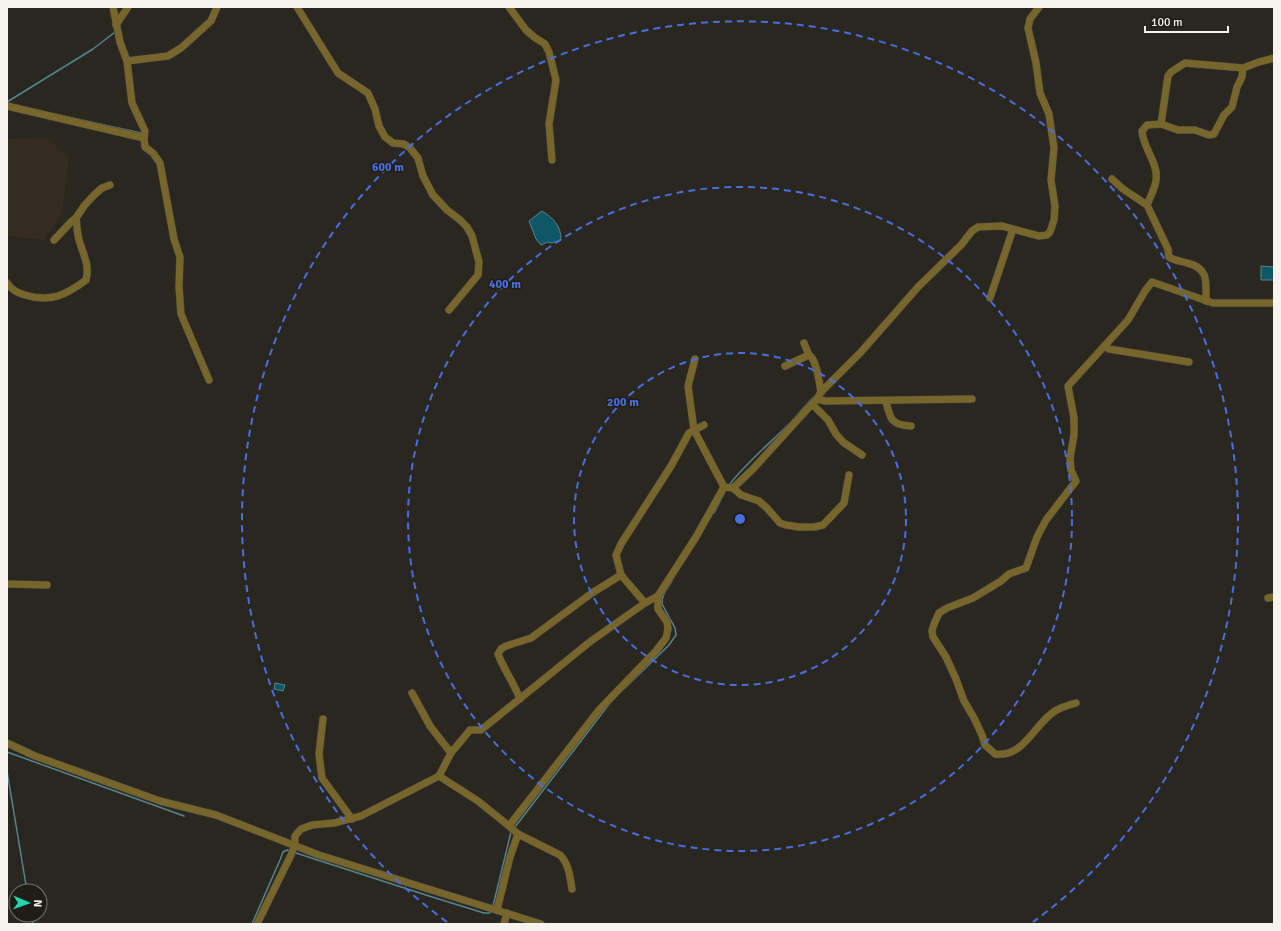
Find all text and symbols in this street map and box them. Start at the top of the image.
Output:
scale bar [1145,8,1228,34]
text: 100 m [1151,15,1183,30]
text: 600 m [372,160,404,175]
text: 400 m [489,277,521,292]
text: 200 m [607,395,639,410]
centre of rings [733,512,747,526]
north arrow [8,883,48,923]
text: N [31,899,44,907]

